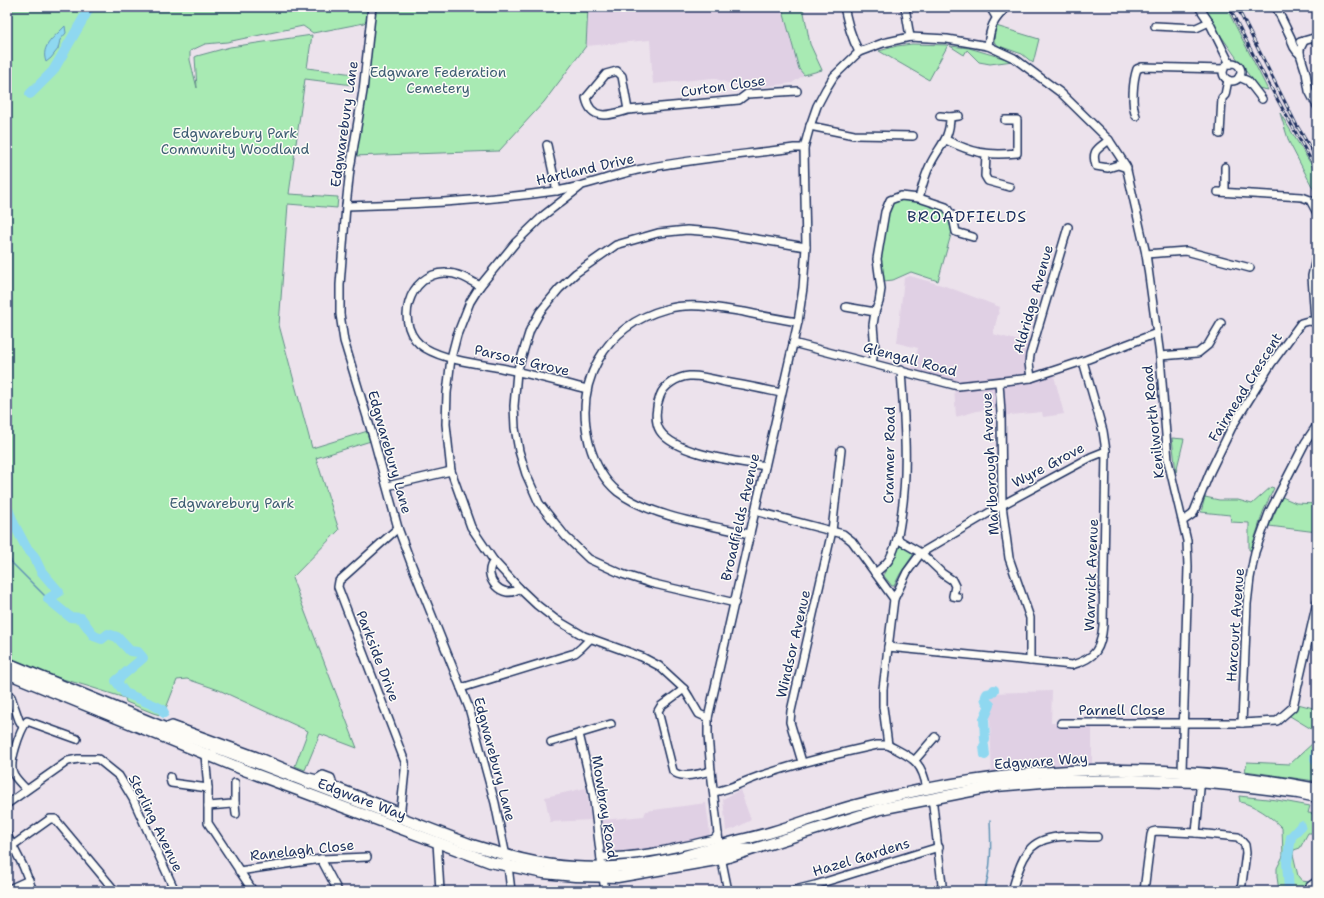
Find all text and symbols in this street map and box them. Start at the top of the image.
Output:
street label: Edgwarebury Lane [326,60,362,188]
park label: Edgware Federation Cemetery [370,63,507,97]
street label: Curton Close [679,71,767,101]
park label: Edgwarebury Park Community Woodland [161,124,309,158]
street label: Hartland Drive [534,149,636,189]
district label: BROADFIELDS [907,206,1027,227]
street label: Aldridge Avenue [1009,243,1057,355]
street label: Fairmead Crescent [1204,329,1286,445]
street label: Glengall Road [861,338,959,380]
street label: Parsons Grove [473,340,572,380]
street label: Kenilworth Road [1138,364,1168,479]
street label: Edgwarebury Lane [364,388,416,516]
street label: Marlborough Avenue [977,392,1003,536]
street label: Cranmer Road [879,406,899,504]
street label: Wyre Grove [1009,438,1087,492]
street label: Broadfields Avenue [717,451,763,583]
park label: Edgwarebury Park [170,494,294,512]
street label: Warwick Avenue [1080,518,1102,632]
street label: Harcourt Avenue [1222,567,1248,683]
street label: Windsor Avenue [772,588,814,700]
street label: Parkside Drive [352,608,404,704]
street label: Edgwarebury Lane [470,695,520,823]
street label: Parnell Close [1078,701,1166,719]
street label: Edgware Way [994,749,1088,773]
street label: Mowbray Road [588,754,622,860]
street label: Sterling Avenue [125,771,187,875]
street label: Edgware Way [315,774,409,824]
street label: Hazel Gardens [810,834,912,880]
street label: Ranelagh Close [249,836,355,864]

